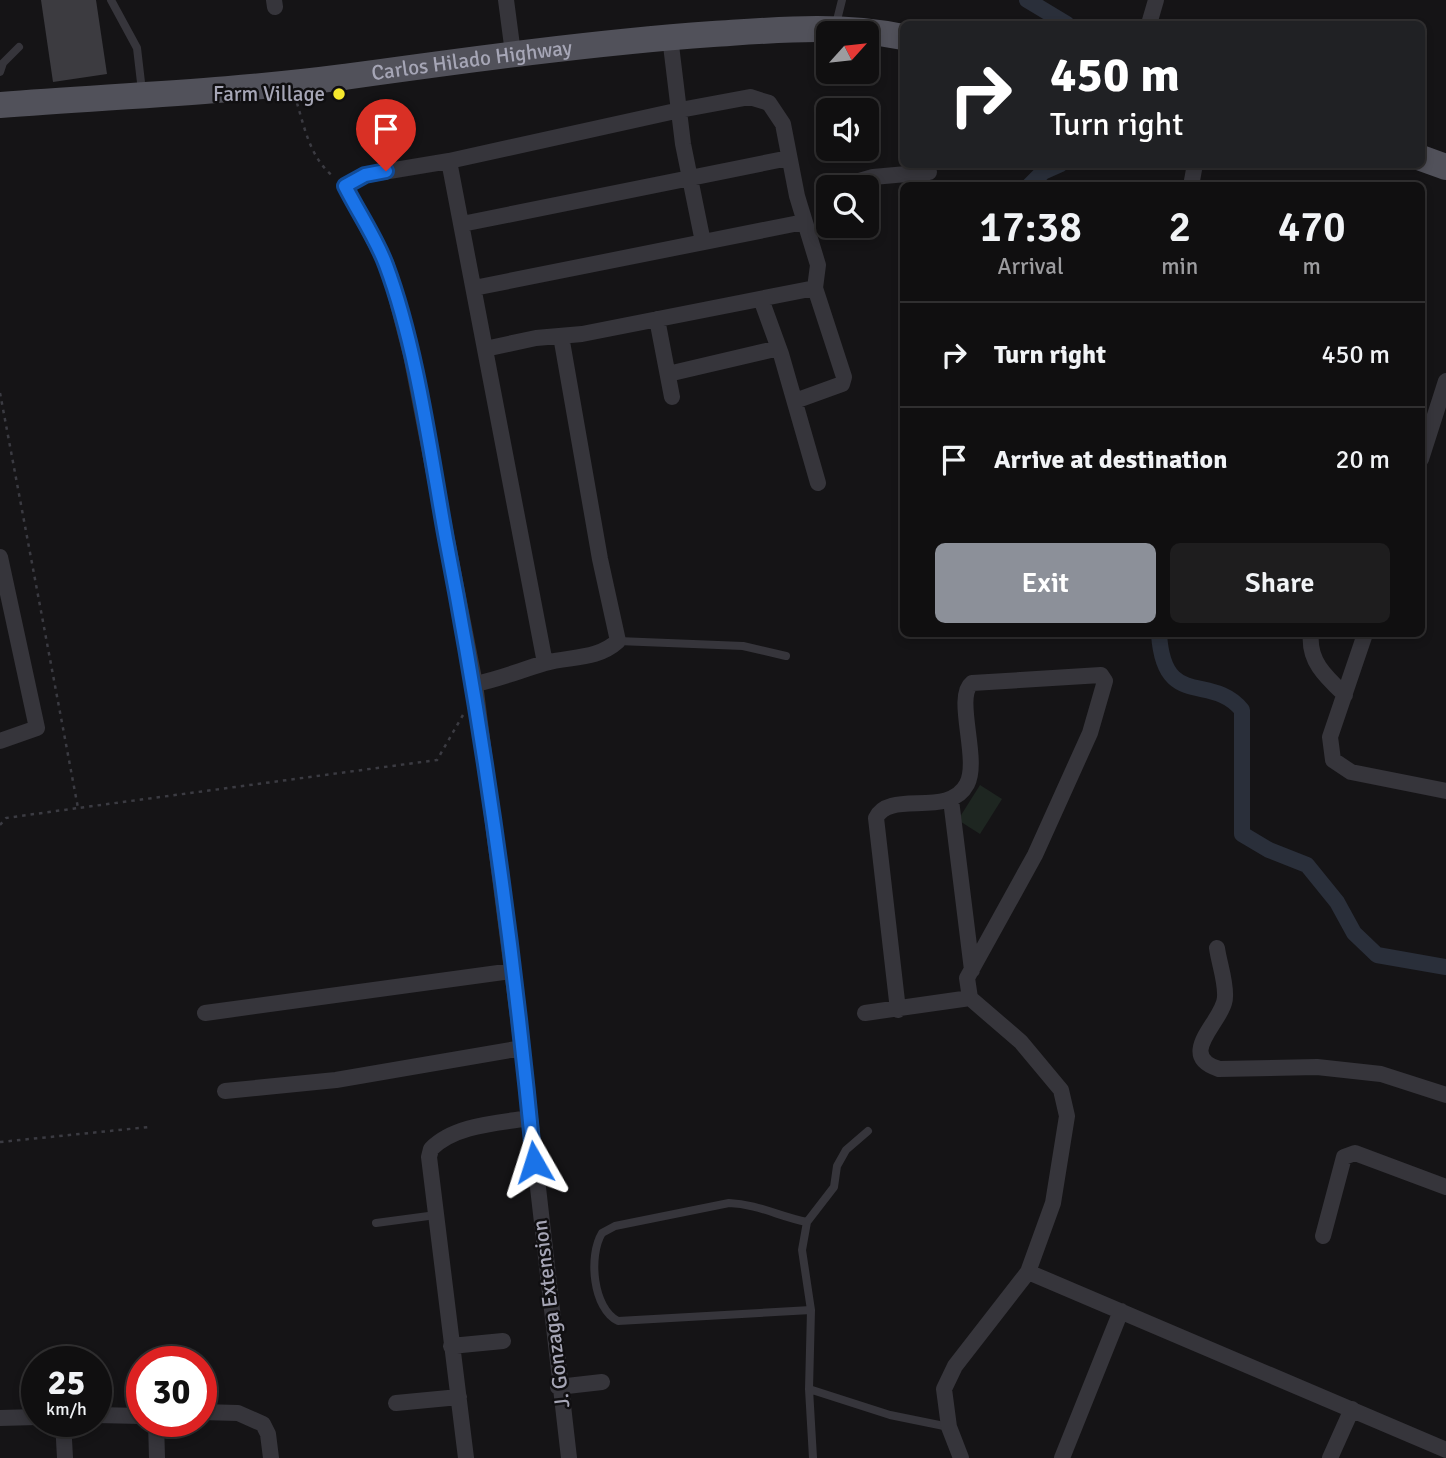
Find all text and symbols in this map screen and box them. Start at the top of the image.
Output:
north arrow [816,21,878,84]
map controls [816,21,879,238]
street label: Carlos Hilado Highway [370,34,574,86]
text: 450 m [1050,45,1180,105]
icon: right [935,49,1026,140]
place label: Farm Village [213,81,325,107]
marker: Farm Village [331,86,347,102]
button: sound [816,98,879,161]
pin [356,99,416,171]
text: Turn right [1050,105,1183,144]
icon: arrive [367,110,405,148]
button: search [816,175,879,238]
text: 17:38 [979,202,1082,253]
text: 2 [1168,202,1191,253]
text: 470 [1278,202,1346,253]
text: Arrival [997,252,1064,281]
text: min [1161,252,1198,281]
text: m [1302,252,1321,281]
icon: right [935,336,973,374]
text: Turn right [994,339,1106,371]
text: 450 m [1321,339,1390,371]
icon: arrive [935,441,973,479]
text: Arrive at destination [994,444,1227,476]
text: 20 m [1335,444,1390,476]
button: Exit [935,543,1156,623]
button: Share [1170,543,1390,623]
position arrow [497,1125,571,1199]
street label: J. Gonzaga Extension [527,1219,575,1409]
speed limit sign: 30 [126,1346,217,1437]
text: 25 [48,1361,85,1404]
text: km/h [46,1398,87,1420]

